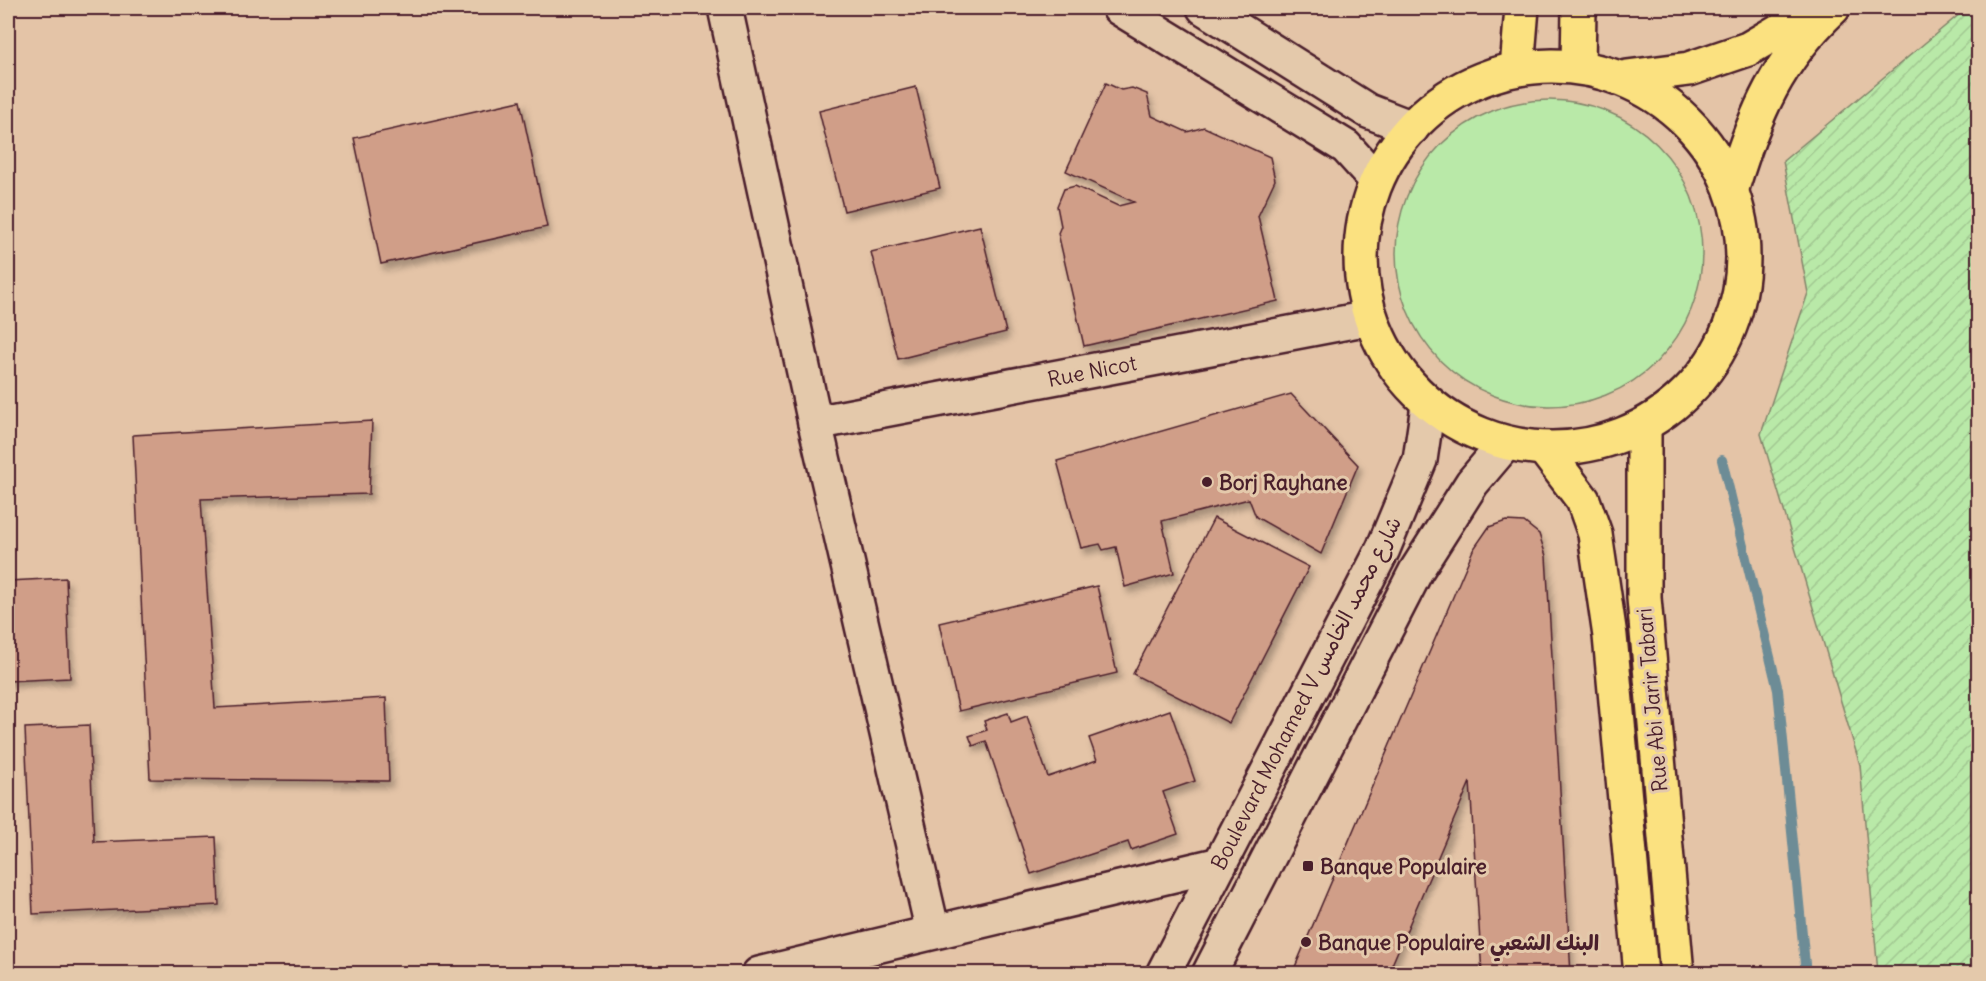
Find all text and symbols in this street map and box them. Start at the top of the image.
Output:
street label: Rue Nicot [1045,349,1139,393]
place label: Borj Rayhane [1219,469,1347,496]
marker: Borj Rayhane [1200,475,1214,489]
street label: Boulevard Mohamed V شارع محمد الخامس [1205,512,1409,875]
street label: Rue Abi Jarir Tabari [1631,607,1673,793]
place label: Banque Populaire [1320,853,1487,880]
marker: Banque Populaire [1301,859,1315,873]
place label: Banque Populaire البنك الشعبي [1318,929,1599,962]
marker: Banque Populaire البنك الشعبي [1299,935,1313,949]

